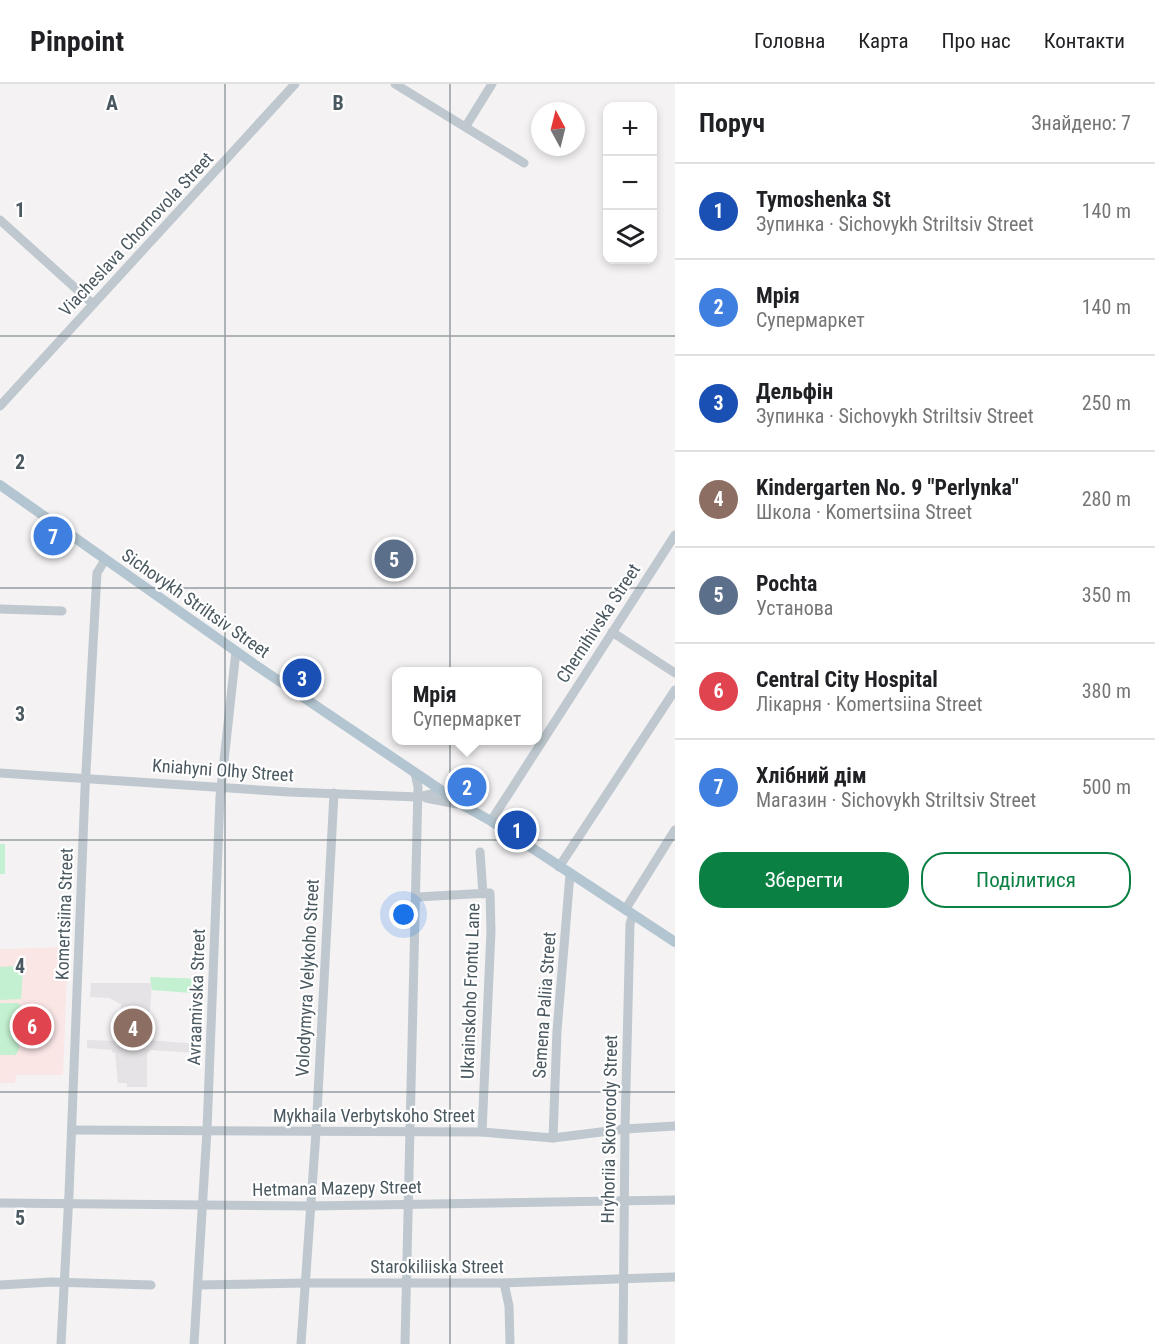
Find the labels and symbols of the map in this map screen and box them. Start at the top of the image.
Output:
text: A [106,91,118,115]
text: B [332,91,344,115]
north arrow [531,102,585,156]
street label: Viacheslava Chornovola Street [55,148,217,320]
text: 1 [15,198,25,222]
text: 2 [15,450,25,474]
pin: 7 [34,514,72,558]
pin: 5 [374,536,414,582]
street label: Sichovykh Striltsiv Street [118,544,274,662]
street label: Chernihivska Street [552,560,644,686]
pin: 3 [282,656,322,700]
text: 3 [15,702,25,726]
street label: Kniahyni Olhy Street [152,755,294,785]
pin: 2 [448,764,486,810]
pin: 1 [498,808,536,852]
street label: Komertsiina Street [51,848,77,980]
street label: Volodymyra Velykoho Street [291,878,323,1078]
your location [389,900,418,929]
street label: Ukrainskoho Frontu Lane [456,903,484,1079]
street label: Avraamivska Street [183,928,209,1066]
street label: Semena Paliia Street [528,931,560,1079]
text: 4 [15,954,25,978]
pin: 6 [12,1004,51,1048]
pin: 4 [114,1006,152,1050]
street label: Hryhoriia Skovorody Street [597,1035,621,1223]
street label: Mykhaila Verbytskoho Street [273,1105,475,1126]
street label: Hetmana Mazepy Street [252,1176,422,1200]
text: 5 [15,1206,25,1230]
street label: Starokiliiska Street [370,1256,504,1277]

